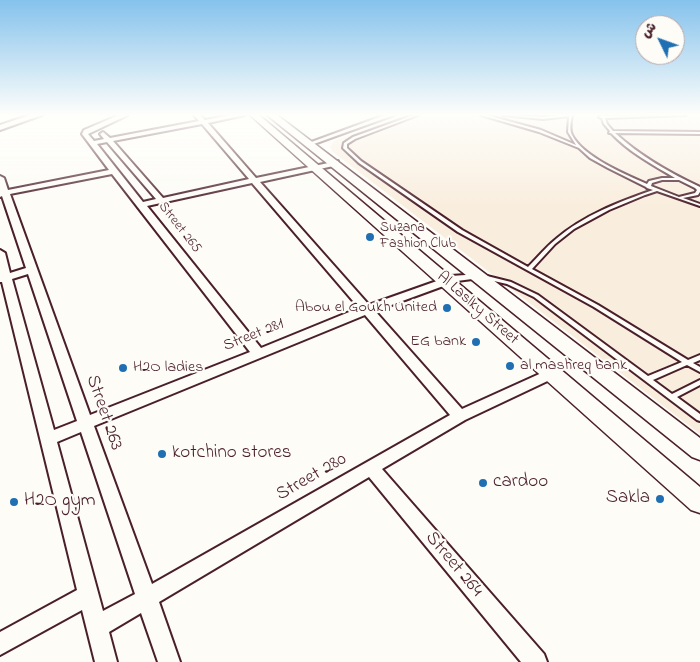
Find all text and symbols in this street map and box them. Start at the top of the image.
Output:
north arrow [635,15,685,65]
text: ش [636,18,662,43]
street label: Street 265 [154,199,204,257]
place label: Suzana Fashion Club [380,221,456,253]
marker: Suzana Fashion Club [364,231,376,243]
street label: Al Laslky Street [432,268,522,350]
place label: Abou el Goukh United [295,298,437,318]
marker: Abou el Goukh United [441,302,453,314]
street label: Street 281 [221,315,287,357]
place label: EG bank [410,332,466,352]
marker: EG bank [470,336,482,348]
place label: al mashreq bank [520,356,627,376]
place label: H2O ladies [133,358,203,378]
marker: al mashreq bank [504,360,516,372]
marker: H2O ladies [117,362,129,374]
street label: Street 263 [79,372,127,454]
place label: kotchino stores [172,443,291,465]
marker: kotchino stores [156,448,168,460]
street label: Street 280 [273,449,351,507]
place label: cardoo [493,472,548,494]
marker: cardoo [477,477,489,489]
place label: Sakla [606,488,650,510]
place label: H2O gym [24,491,96,513]
marker: Sakla [654,493,666,505]
marker: H2O gym [8,496,20,508]
street label: Street 264 [419,528,487,602]

